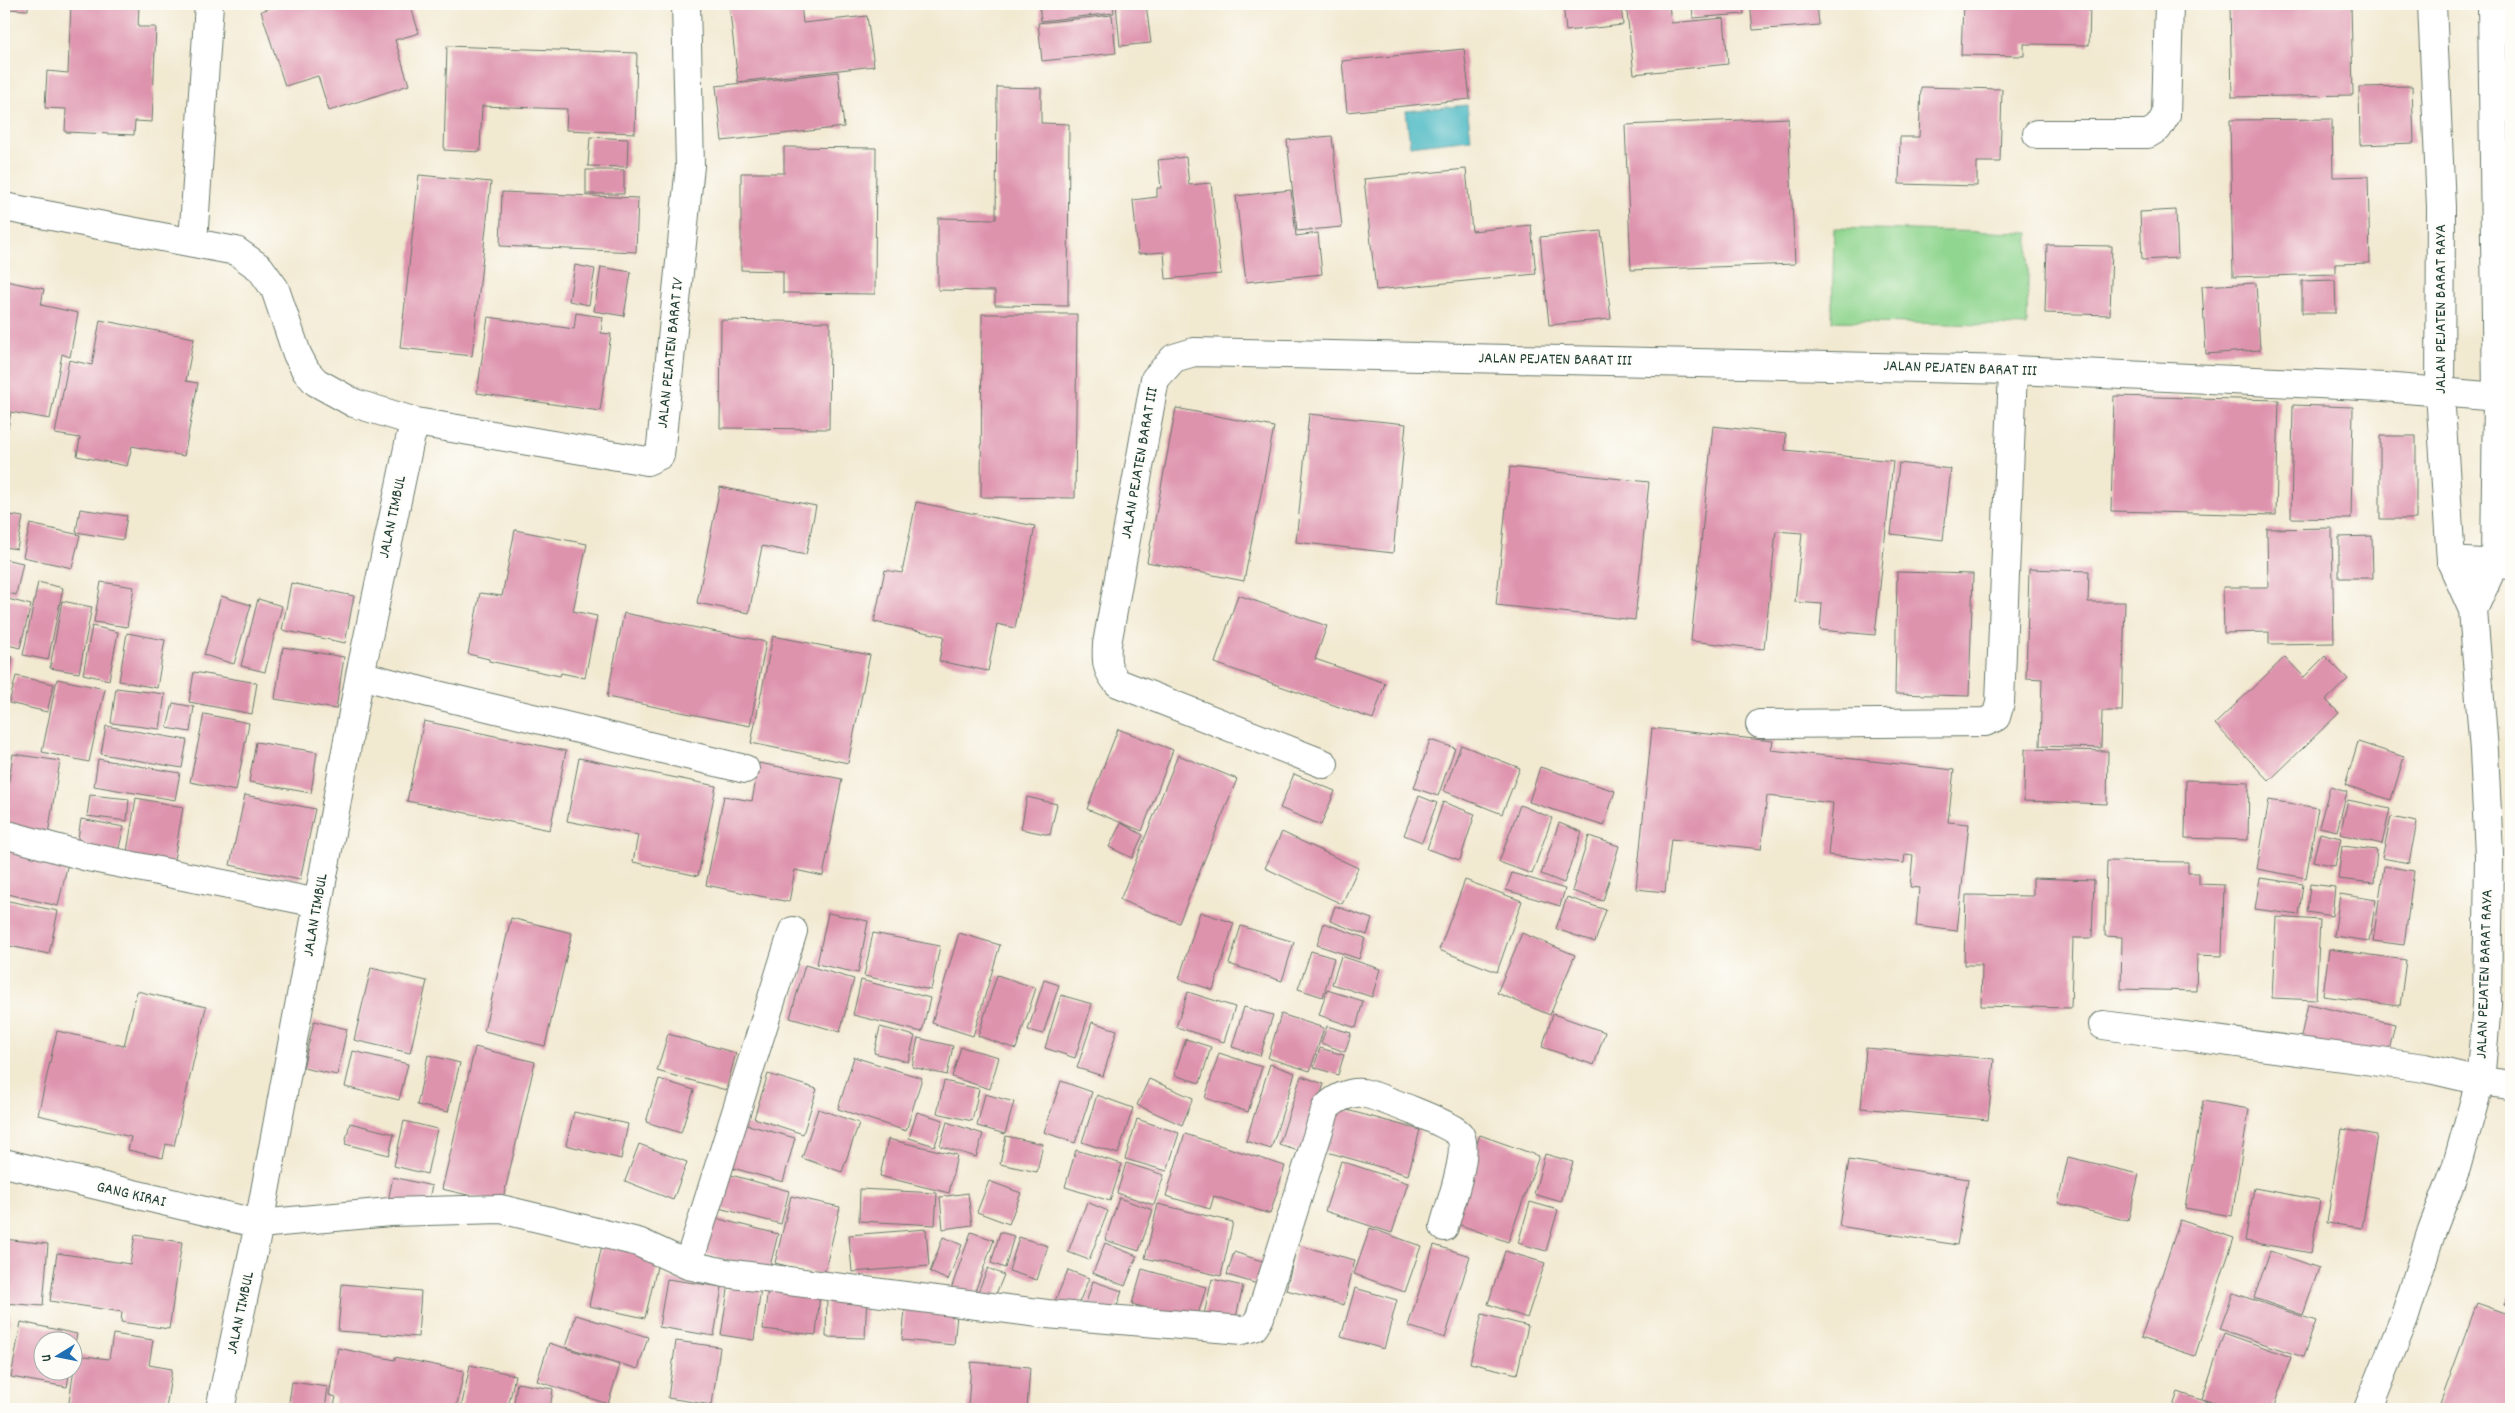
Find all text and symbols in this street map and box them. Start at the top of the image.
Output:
street label: JALAN PEJATEN BARAT RAYA [2430,224,2453,394]
street label: JALAN PEJATEN BARAT IV [652,276,690,429]
street label: JALAN PEJATEN BARAT III [1478,347,1632,373]
street label: JALAN PEJATEN BARAT III [1883,355,2037,383]
street label: JALAN PEJATEN BARAT III [1115,385,1165,541]
street label: JALAN TIMBUL [373,473,413,560]
street label: JALAN TIMBUL [297,871,335,958]
street label: JALAN PEJATEN BARAT RAYA [2471,889,2499,1059]
street label: GANG KIRAI [94,1176,168,1214]
street label: JALAN TIMBUL [221,1269,261,1356]
north arrow [32,1330,82,1380]
text: U [37,1353,58,1363]

